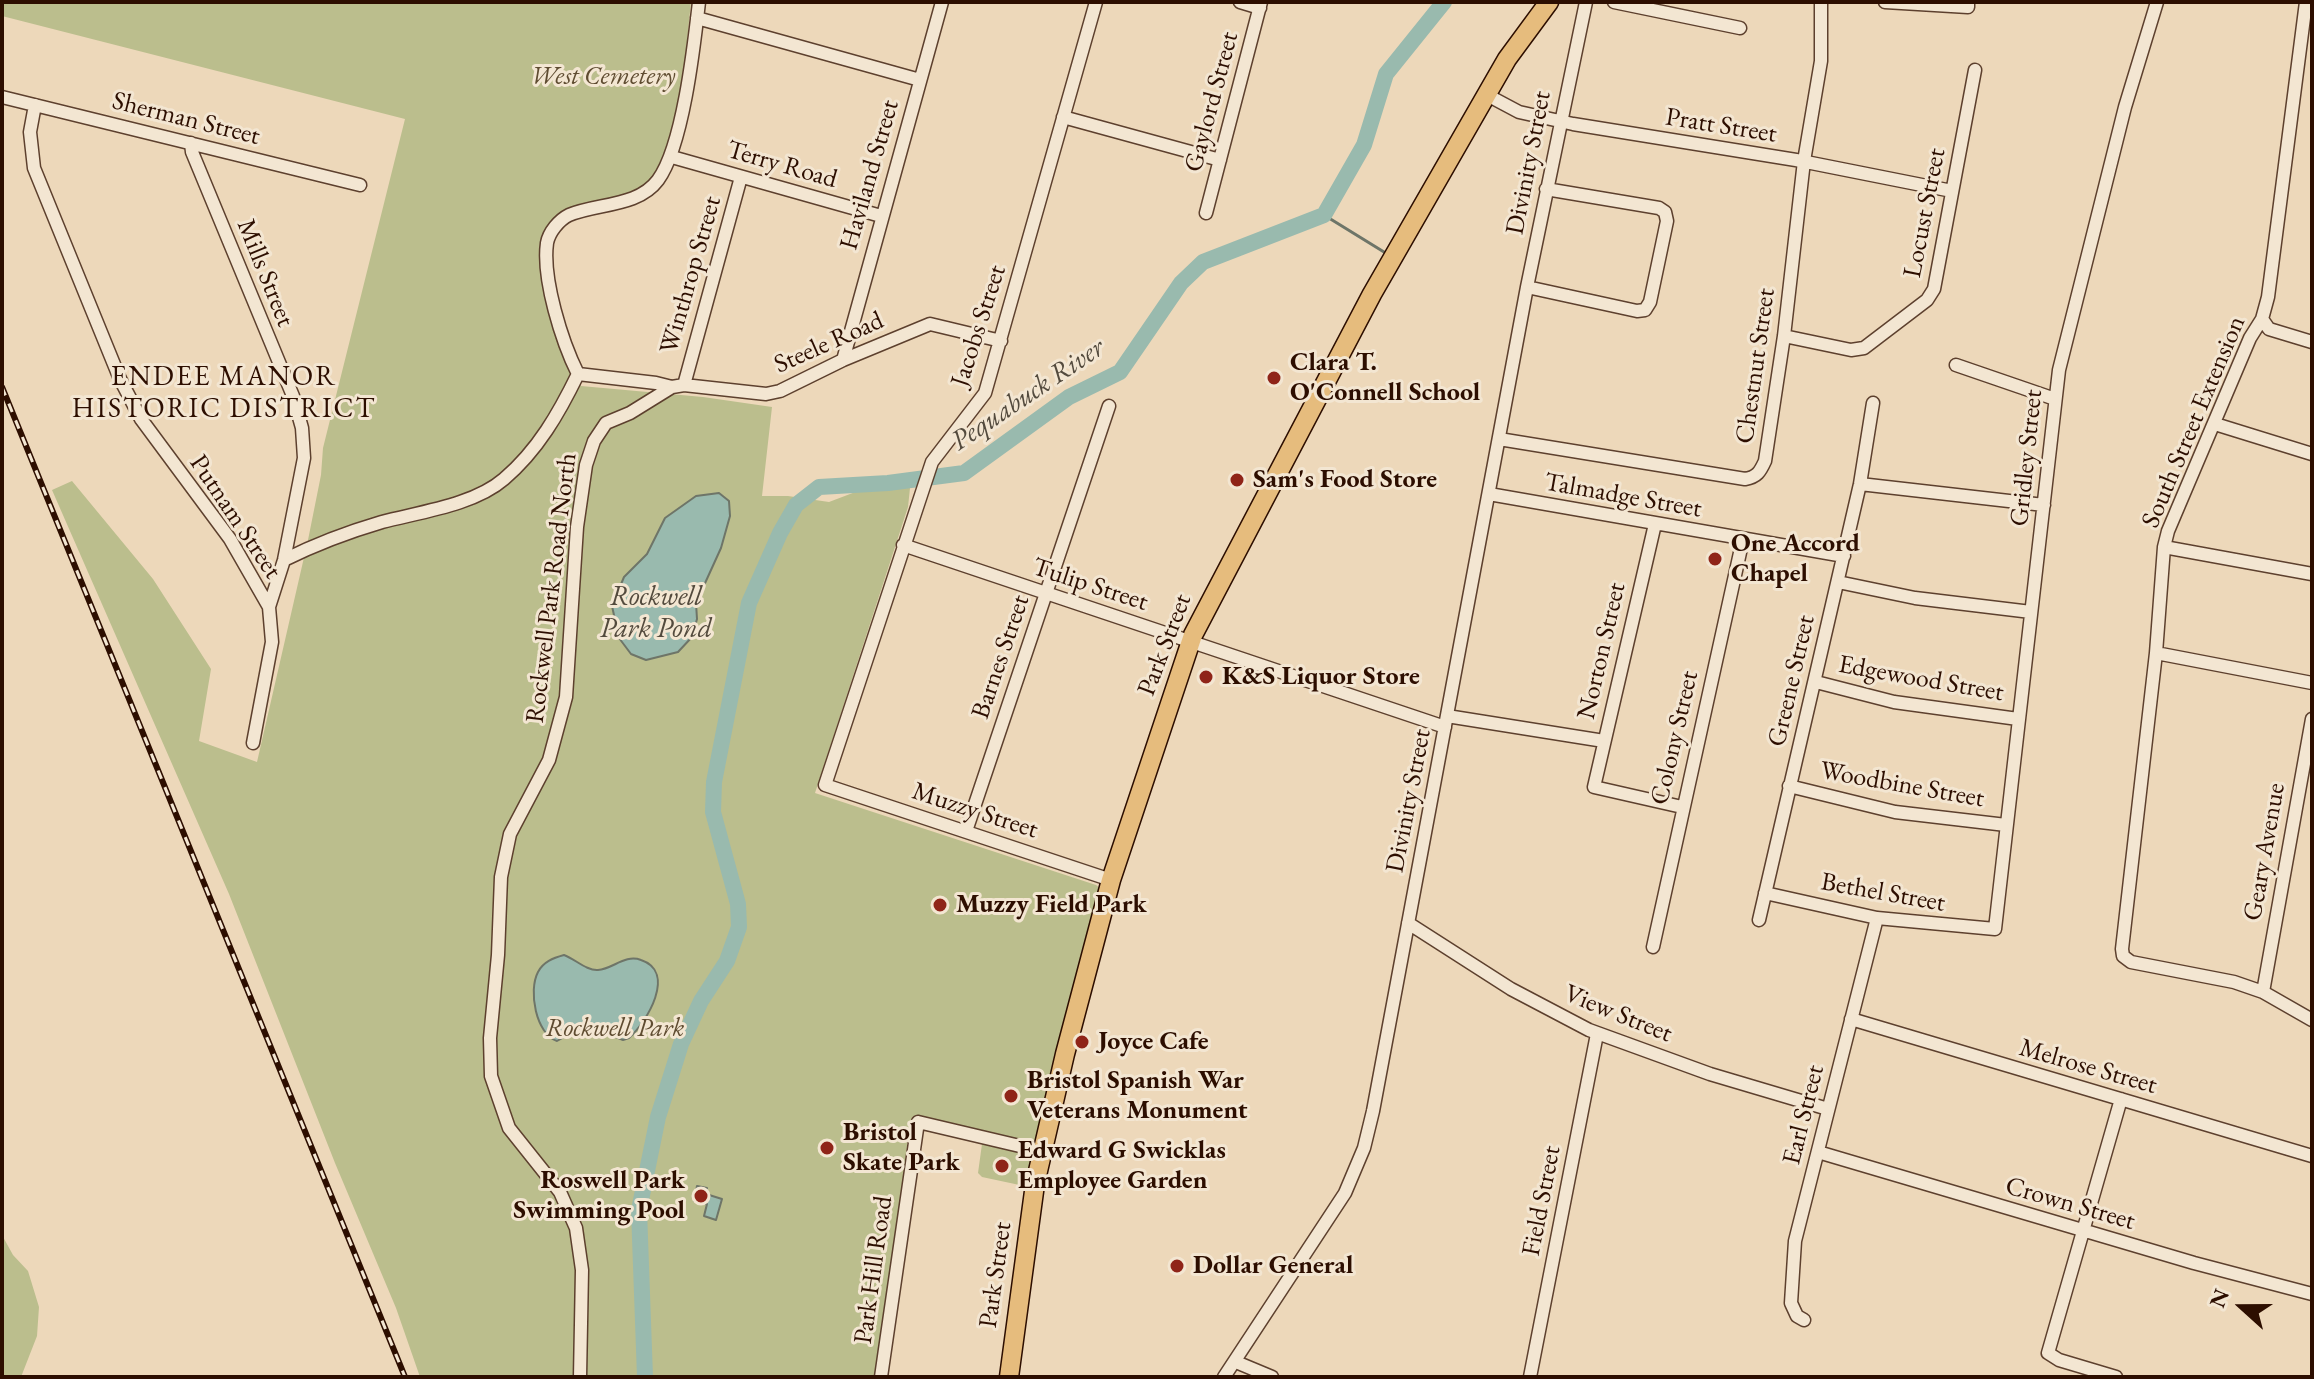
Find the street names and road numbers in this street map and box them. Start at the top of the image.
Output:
street label: Gaylord Street [1178,29,1246,175]
street label: Sherman Street [109,86,263,152]
street label: Divinity Street [1500,89,1558,237]
street label: Haviland Street [834,96,906,254]
street label: Pratt Street [1663,102,1779,150]
street label: Terry Road [723,134,841,196]
street label: Locust Street [1897,146,1953,280]
street label: Winthrop Street [654,193,728,357]
street label: Mills Street [229,215,301,331]
street label: Jacobs Street [945,261,1013,391]
street label: Chestnut Street [1730,286,1782,446]
street label: Steele Road [770,305,888,381]
street label: South Street Extension [2135,311,2253,533]
street label: Gridley Street [2004,388,2050,528]
street label: Putnam Street [182,449,288,585]
street label: Rockwell Park Road North [520,451,584,725]
street label: Talmadge Street [1542,467,1704,525]
street label: Tulip Street [1028,552,1152,618]
street label: Norton Street [1571,580,1633,722]
street label: Park Street [1131,590,1199,700]
street label: Barnes Street [965,591,1037,723]
street label: Greene Street [1762,612,1822,750]
street label: Edgewood Street [1836,649,2006,709]
street label: Colony Street [1644,668,1706,808]
street label: Divinity Street [1380,727,1438,875]
street label: Woodbine Street [1818,755,1986,815]
street label: Muzzy Street [908,776,1042,846]
street label: Geary Avenue [2238,781,2292,923]
street label: Bethel Street [1818,867,1948,919]
street label: View Street [1559,978,1677,1050]
street label: Melrose Street [2016,1032,2160,1102]
street label: Earl Street [1777,1062,1831,1168]
street label: Field Street [1516,1143,1568,1259]
street label: Crown Street [2002,1171,2138,1237]
street label: Park Hill Road [848,1194,900,1346]
street label: Park Street [973,1220,1019,1330]

